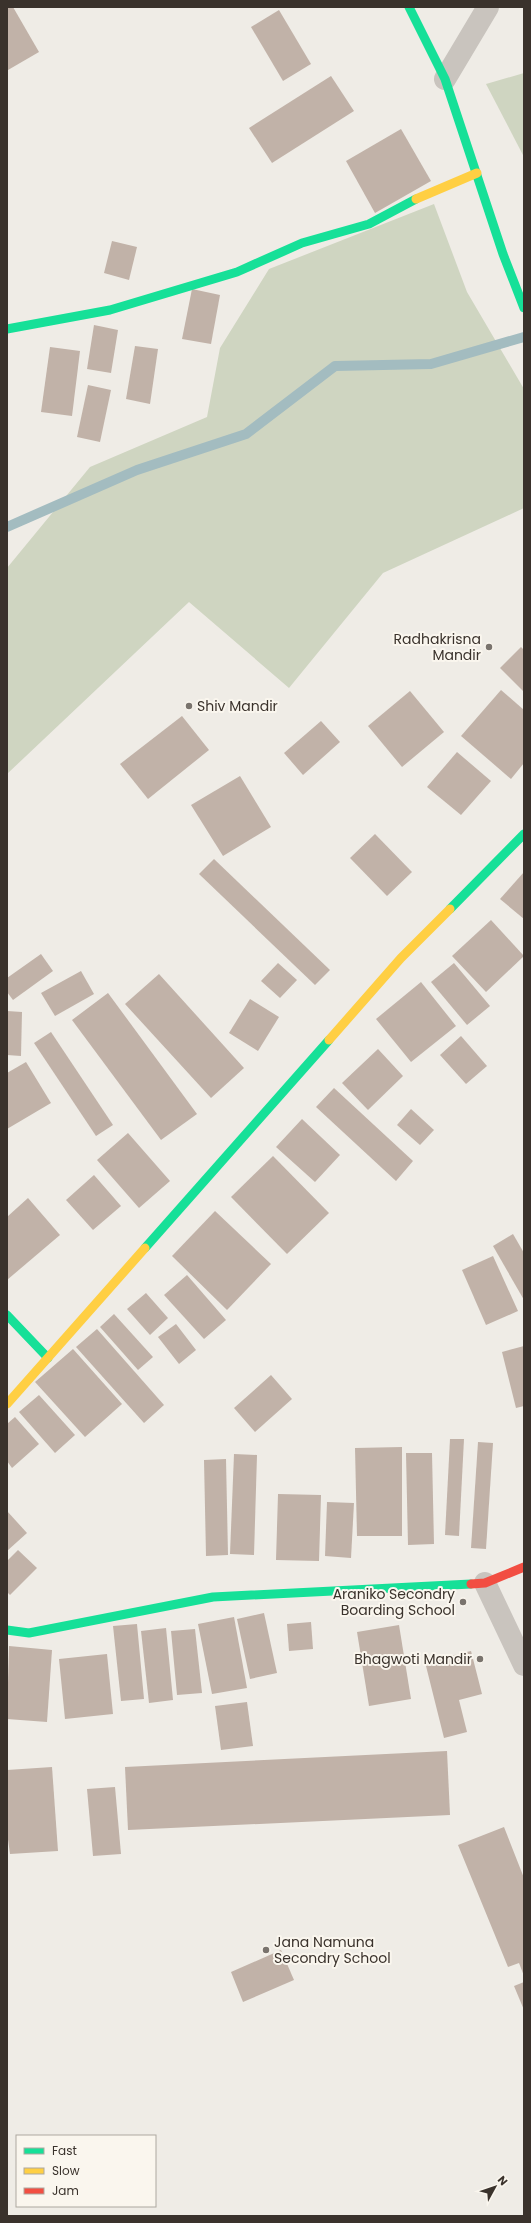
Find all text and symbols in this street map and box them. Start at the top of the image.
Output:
place label: Radhakrisna Mandir [394,629,481,665]
marker: Radhakrisna Mandir [484,642,494,652]
place label: Shiv Mandir [197,696,278,716]
marker: Shiv Mandir [184,701,194,711]
place label: Araniko Secondry Boarding School [333,1584,455,1620]
marker: Araniko Secondry Boarding School [458,1597,468,1607]
place label: Bhagwoti Mandir [354,1649,472,1669]
marker: Bhagwoti Mandir [475,1654,485,1664]
place label: Jana Namuna Secondry School [274,1932,391,1968]
marker: Jana Namuna Secondry School [261,1945,271,1955]
legend [16,2135,156,2207]
text: Fast [52,2142,77,2159]
text: Slow [52,2162,80,2179]
north arrow [475,2167,515,2207]
text: N [494,2172,511,2189]
text: Jam [52,2182,79,2199]

